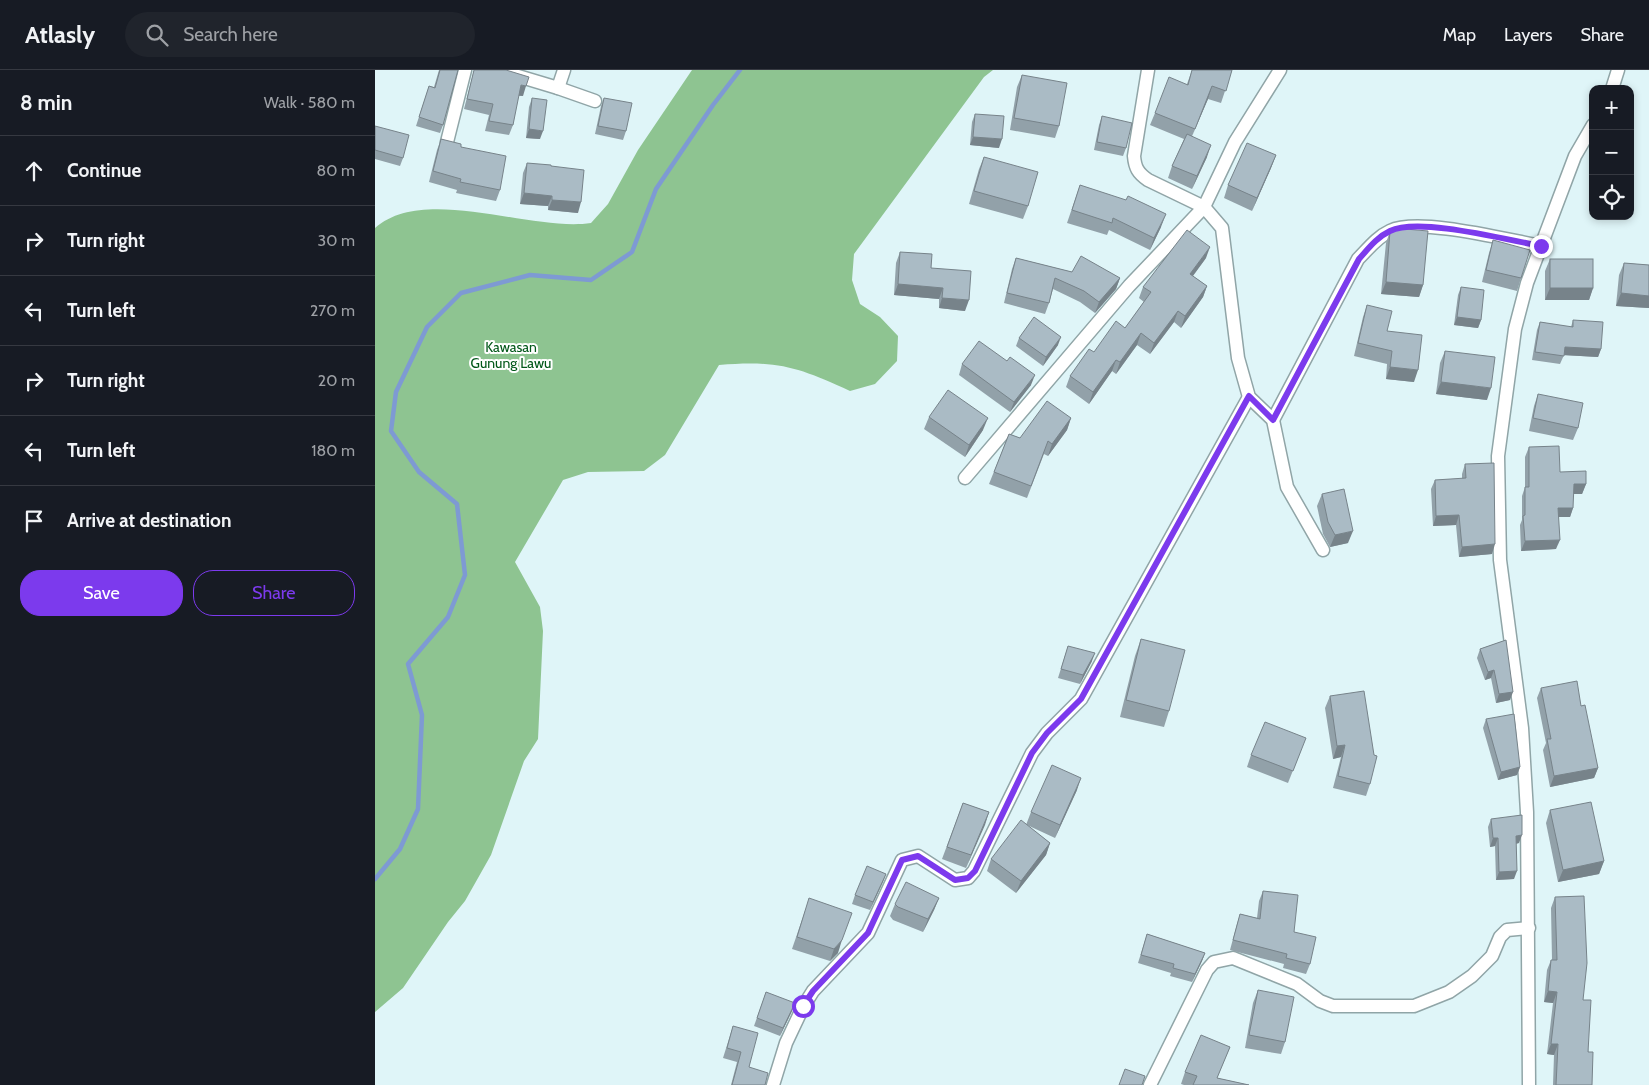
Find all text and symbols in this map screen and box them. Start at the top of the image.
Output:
search box [125,12,475,57]
text: Atlasly [25,20,95,49]
icon: search [143,21,171,49]
text: Search here [183,23,278,46]
text: Map [1443,24,1476,46]
text: Layers [1504,24,1553,46]
text: Share [1581,24,1624,46]
map controls [1589,85,1634,220]
button: + [1589,85,1634,130]
text: 8 min [20,90,72,115]
text: Walk · 580 m [264,93,355,112]
button: − [1589,130,1634,175]
icon: ahead [20,157,48,185]
text: Continue [67,159,141,182]
text: 80 m [317,161,355,180]
button: locate [1589,175,1634,220]
icon: right [20,227,48,255]
text: Turn right [67,229,145,252]
text: 30 m [318,231,355,250]
route end [1530,235,1553,258]
icon: left [20,297,48,325]
text: Turn left [67,299,135,322]
text: 270 m [310,301,355,320]
park label: Kawasan Gunung Lawu [471,338,551,372]
icon: right [20,367,48,395]
text: Turn right [67,369,145,392]
text: 20 m [318,371,355,390]
icon: left [20,437,48,465]
text: Turn left [67,439,135,462]
text: 180 m [311,441,355,460]
icon: arrive [20,507,48,535]
text: Arrive at destination [67,509,231,532]
button: Save [20,570,183,616]
button: Share [193,570,355,616]
route start [792,995,815,1018]

